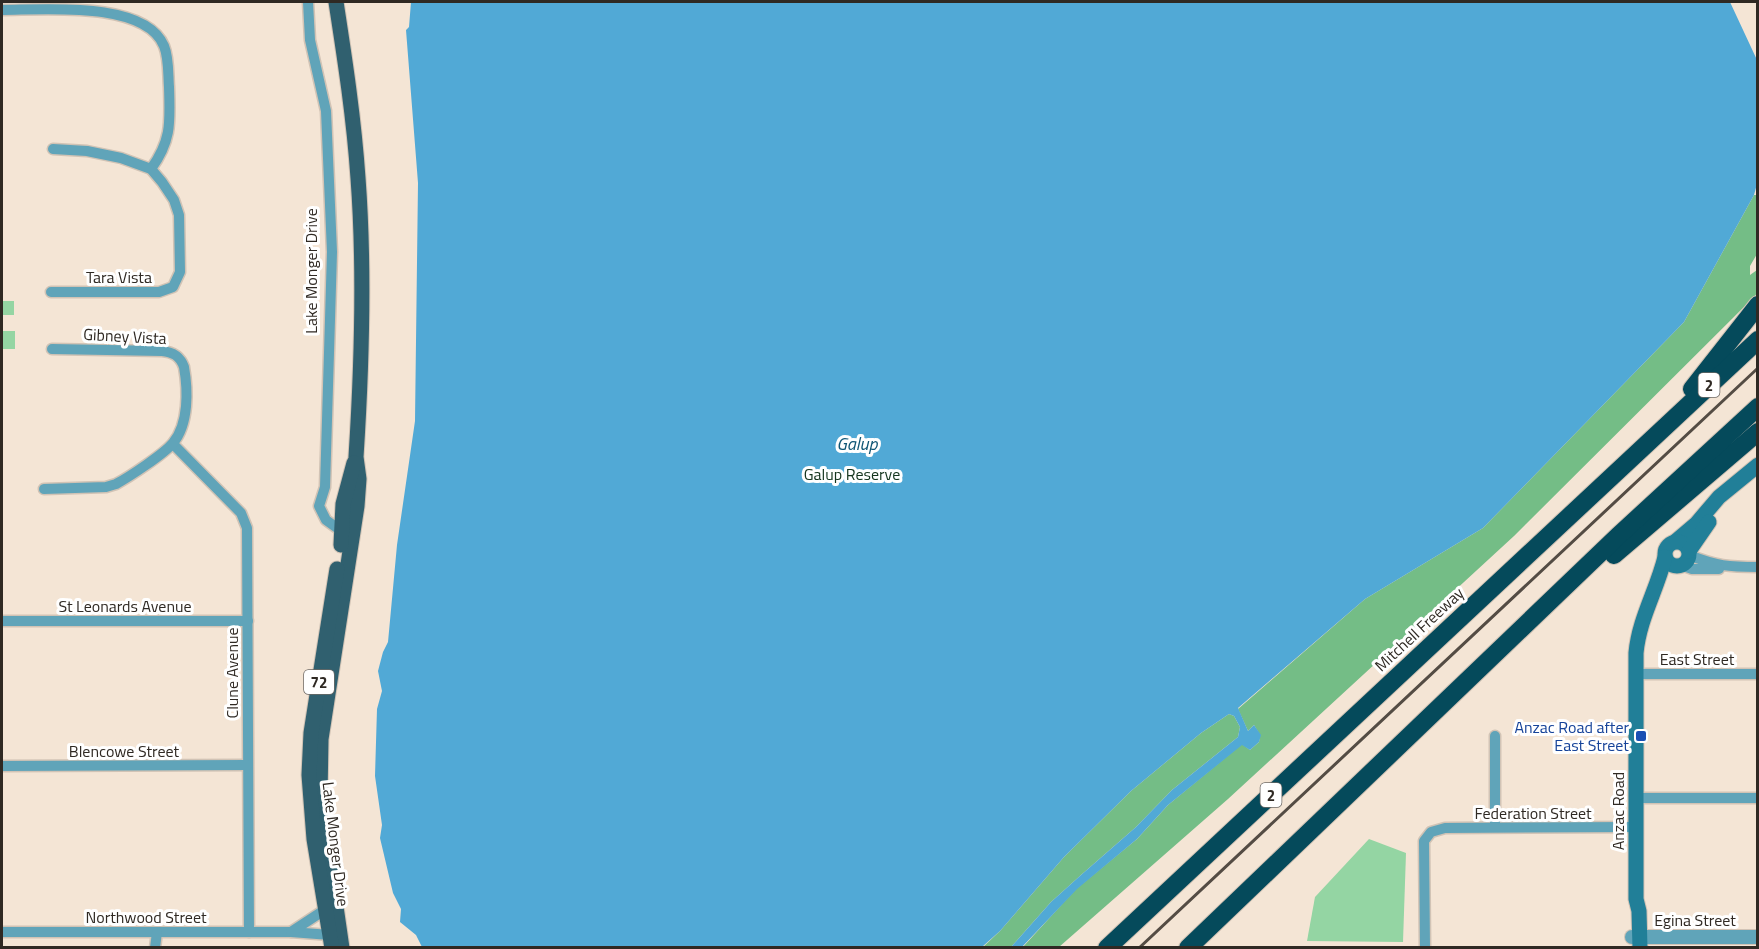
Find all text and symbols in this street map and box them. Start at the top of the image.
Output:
street label: Lake Monger Drive [299,208,323,334]
street label: Tara Vista [86,265,152,289]
street label: Gibney Vista [83,322,167,350]
road number: 2 [1698,373,1720,397]
water label: Galup [836,430,879,457]
park label: Galup Reserve [804,462,900,486]
street label: Mitchell Freeway [1369,581,1469,677]
street label: St Leonards Avenue [58,594,192,618]
street label: Clune Avenue [220,627,244,719]
street label: East Street [1660,647,1735,671]
road number: 72 [304,670,334,694]
place label: Anzac Road after East Street [1514,715,1629,757]
marker: Anzac Road after East Street [1634,729,1648,743]
street label: Blencowe Street [69,739,180,763]
street label: Anzac Road [1606,772,1630,850]
street label: Lake Monger Drive [316,780,356,908]
road number: 2 [1260,783,1282,807]
street label: Federation Street [1474,801,1592,825]
street label: Northwood Street [85,905,207,929]
street label: Egina Street [1654,908,1736,932]

